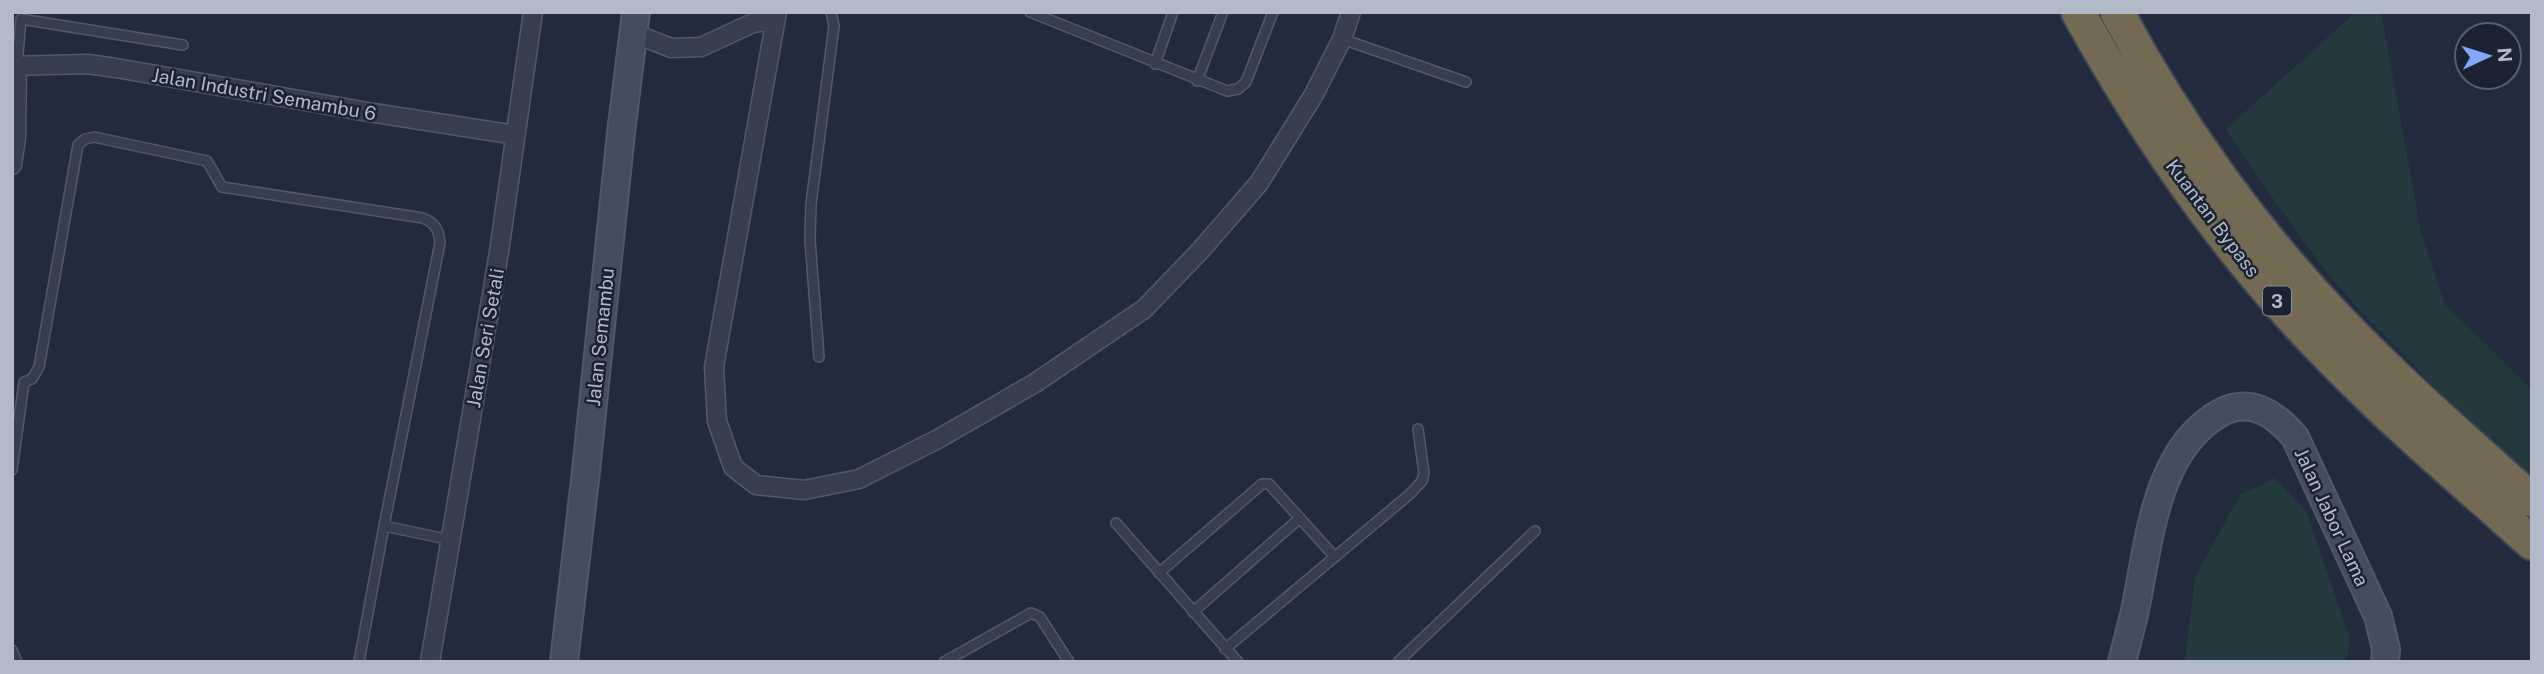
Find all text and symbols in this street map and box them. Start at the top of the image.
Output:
north arrow [2453,21,2523,91]
text: N [2493,47,2516,63]
street label: Jalan Industri Semambu 6 [150,63,378,125]
street label: Kuantan Bypass [2162,155,2264,281]
street label: Jalan Seri Setali [462,267,508,409]
street label: Jalan Semambu [582,267,618,407]
road number: 3 [2263,286,2291,316]
street label: Jalan Jabor Lama [2290,444,2374,590]

